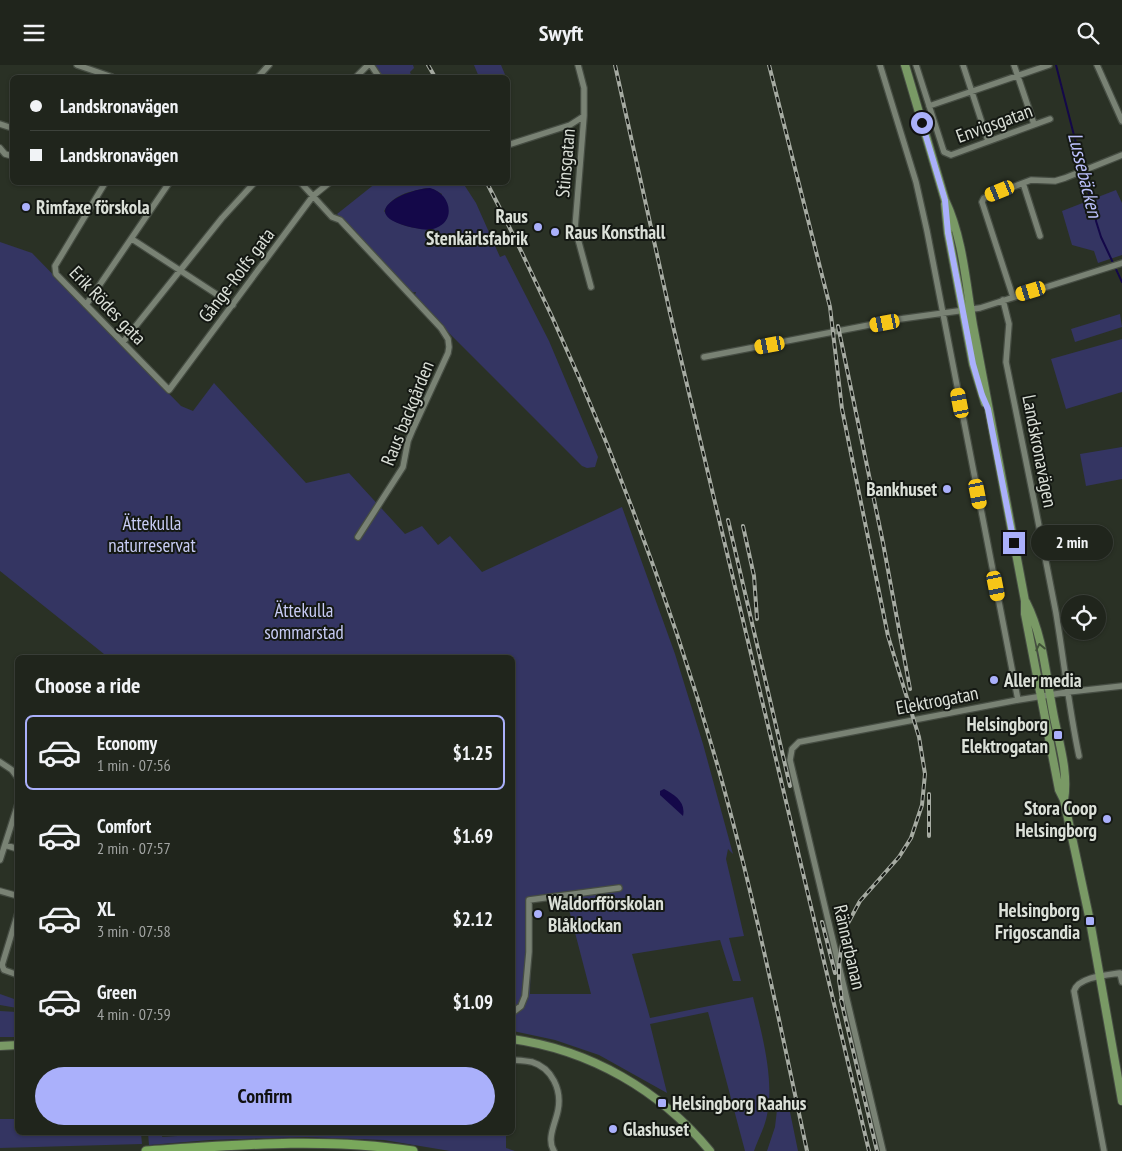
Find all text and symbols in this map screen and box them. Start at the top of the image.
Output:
icon: menu [20,19,48,47]
text: Swyft [539,19,583,47]
icon: search [1074,19,1102,47]
text: Landskronavägen [60,94,178,118]
street label: Envigsgatan [952,98,1036,148]
route start [911,112,933,134]
street label: Stinsgatan [550,127,580,199]
water label: Lussebäcken [1062,130,1108,221]
text: Landskronavägen [60,143,178,167]
car [983,178,1016,204]
place label: Rimfaxe förskola [36,195,150,219]
marker: Rimfaxe förskola [20,201,32,213]
place label: Raus Stenkärlsfabrik [426,204,528,250]
place label: Raus Konsthall [565,220,666,244]
marker: Raus Stenkärlsfabrik [532,221,544,233]
street label: Gånge-Rolfs gata [193,223,279,327]
marker: Raus Konsthall [549,226,561,238]
street label: Erik Rödes gata [65,261,151,349]
car [1014,279,1047,303]
car [868,313,901,333]
car [753,335,786,355]
street label: Raus backgården [375,357,439,469]
car [949,387,970,419]
street label: Landskronavägen [1017,393,1063,509]
place label: Bankhuset [866,477,937,501]
car [967,478,988,510]
marker: Bankhuset [941,483,953,495]
park label: Ättekulla naturreservat [108,511,196,557]
callout: 2 min [1032,525,1114,561]
route end [1003,532,1025,554]
text: 2 min [1056,532,1088,552]
car [985,570,1006,602]
map controls [1061,595,1106,640]
button: locate [1061,595,1106,640]
park label: Ättekulla sommarstad [264,598,344,644]
one-way arrow [1036,643,1046,652]
place label: Aller media [1003,668,1082,692]
text: Choose a ride [35,671,140,699]
marker: Aller media [988,674,1000,686]
street label: Elektrogatan [894,680,980,720]
place label: Helsingborg Elektrogatan [962,712,1048,758]
marker: Helsingborg Elektrogatan [1052,729,1064,741]
icon: car [37,730,82,775]
text: Economy [97,731,157,755]
text: $1.25 [453,741,493,765]
text: 1 min · 07:56 [97,755,171,775]
place label: Stora Coop Helsingborg [1015,796,1097,842]
icon: car [37,813,82,858]
marker: Stora Coop Helsingborg [1101,813,1113,825]
text: Comfort [97,814,151,838]
text: $1.69 [453,824,493,848]
text: 2 min · 07:57 [97,838,171,858]
place label: Waldorfförskolan Blåklockan [547,891,664,937]
icon: car [37,896,82,941]
text: XL [97,897,115,921]
place label: Helsingborg Frigoscandia [995,898,1080,944]
street label: Rännarbanan [829,902,871,992]
text: $2.12 [453,907,493,931]
marker: Waldorfförskolan Blåklockan [532,908,544,920]
marker: Helsingborg Frigoscandia [1084,915,1096,927]
text: 3 min · 07:58 [97,921,171,941]
icon: car [37,979,82,1024]
text: Green [97,980,137,1004]
text: $1.09 [453,990,493,1014]
text: 4 min · 07:59 [97,1004,171,1024]
button: Confirm [35,1067,495,1125]
place label: Helsingborg Raahus [672,1091,807,1115]
marker: Helsingborg Raahus [656,1097,668,1109]
place label: Glashuset [623,1117,689,1141]
marker: Glashuset [607,1123,619,1135]

